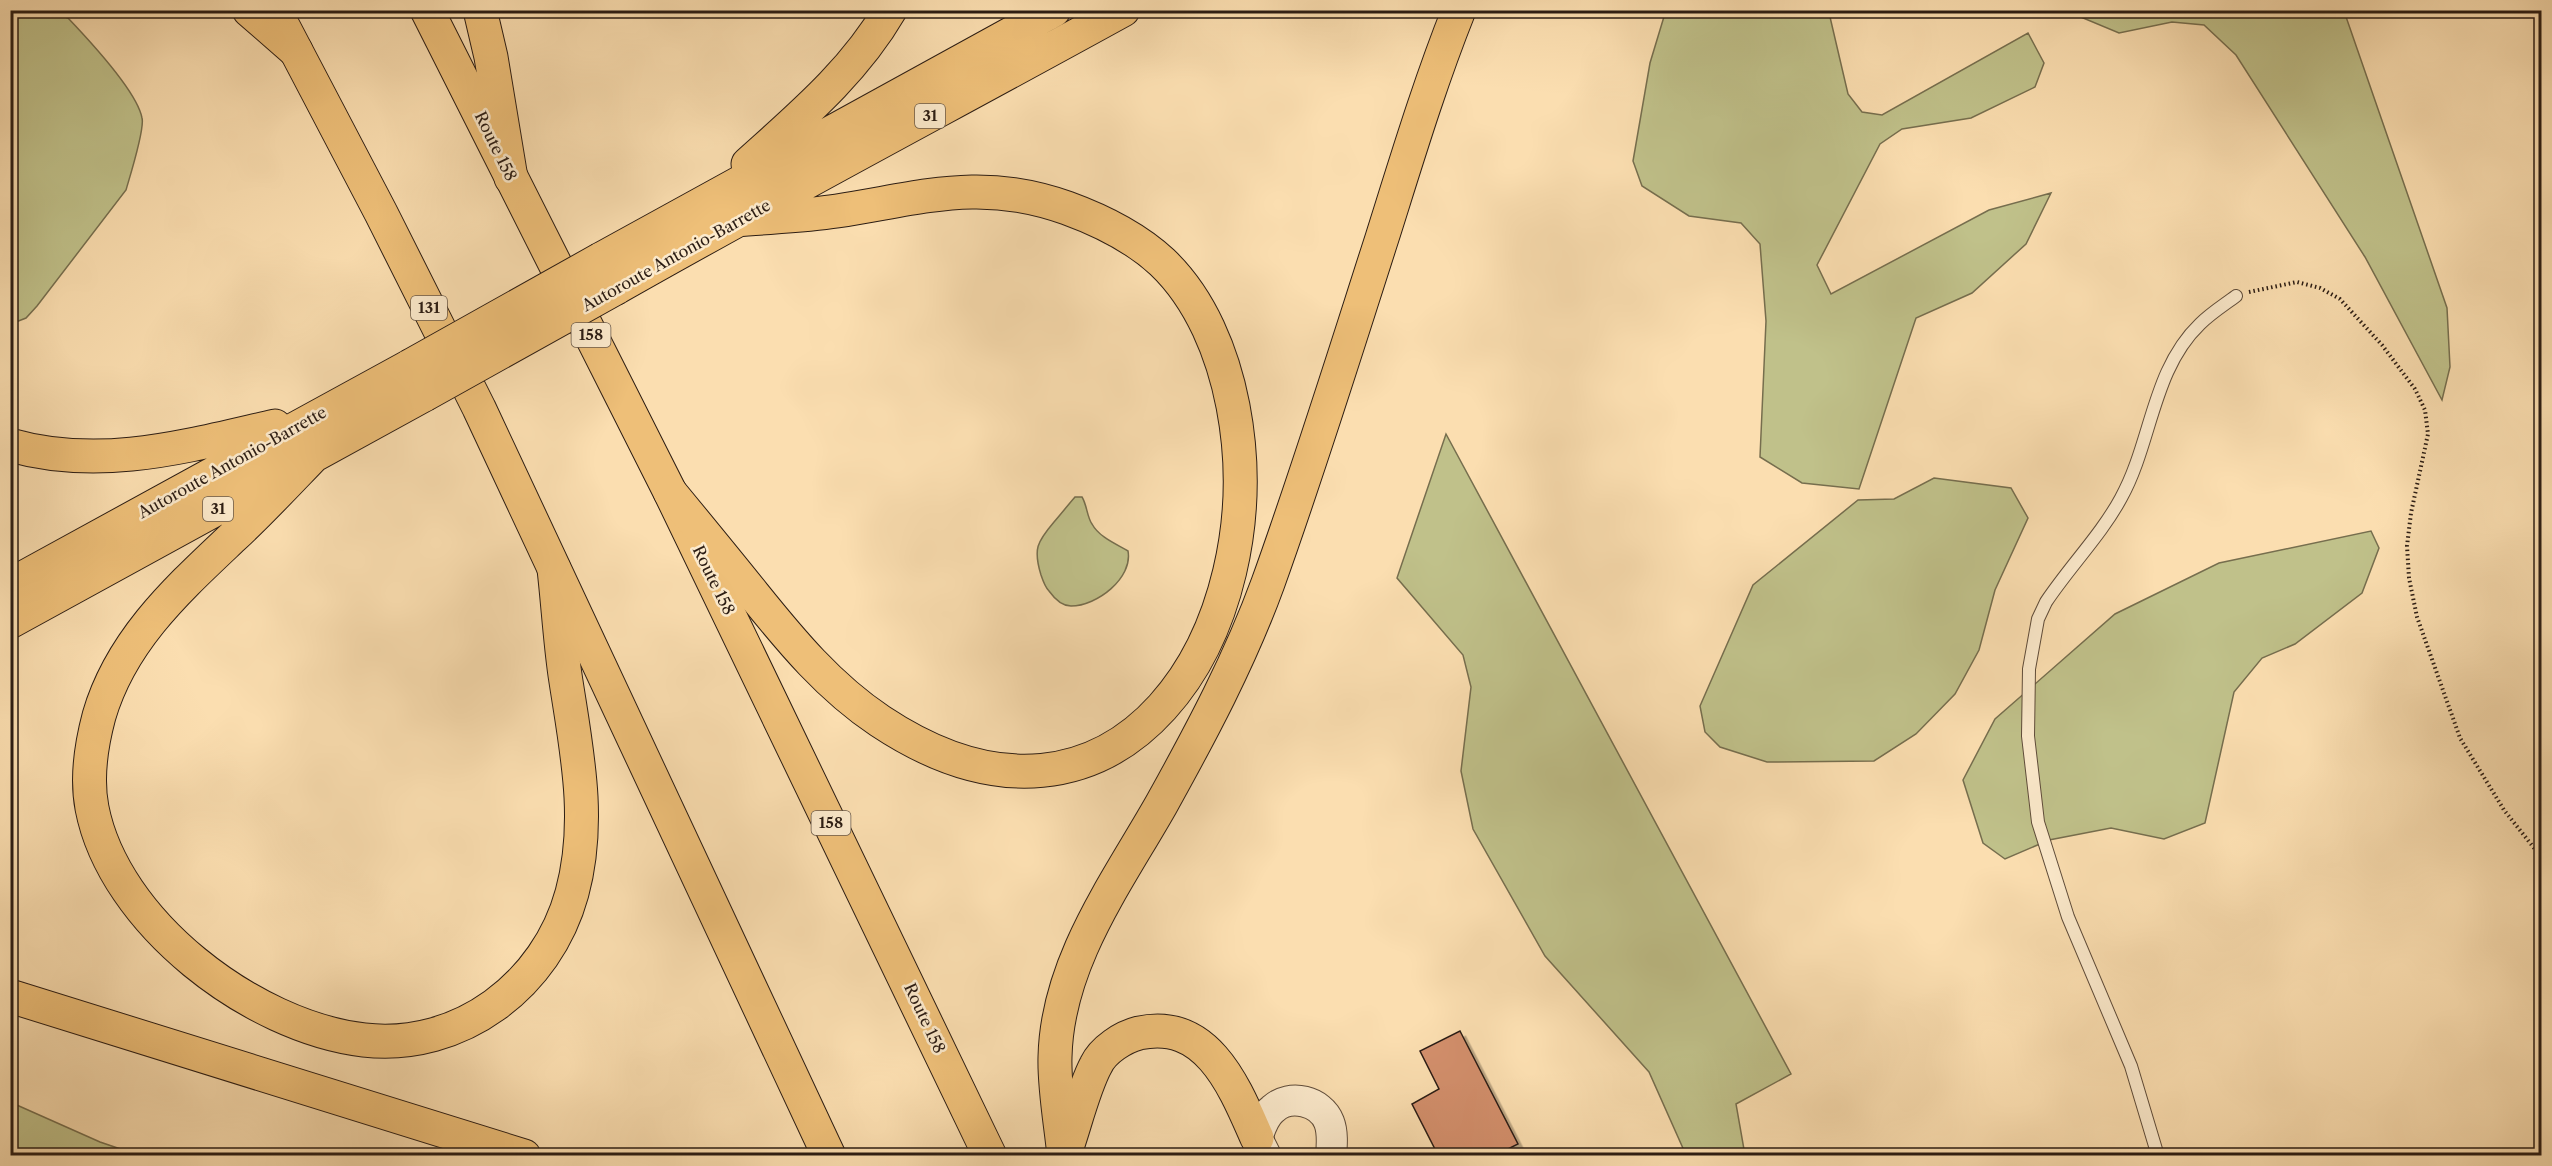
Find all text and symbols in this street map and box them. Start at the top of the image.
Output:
road number: 31 [915,104,945,128]
street label: Route 158 [471,108,521,184]
street label: Autoroute Antonio-Barrette [577,195,774,316]
road number: 131 [411,296,447,320]
road number: 158 [572,323,610,347]
street label: Autoroute Antonio-Barrette [133,402,330,523]
road number: 31 [203,497,233,521]
street label: Route 158 [689,542,739,618]
road number: 158 [812,811,850,835]
street label: Route 158 [900,980,950,1056]

